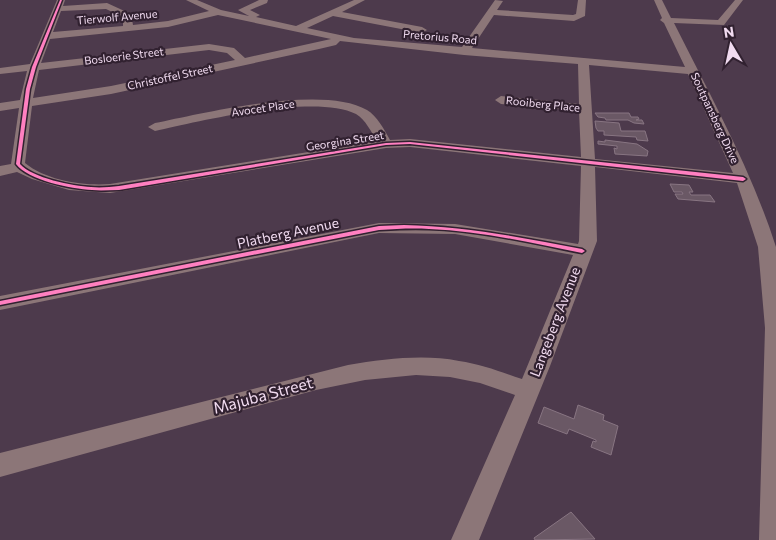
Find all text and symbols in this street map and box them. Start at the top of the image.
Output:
street label: Tierwolf Avenue [76,6,158,27]
north arrow [706,20,756,70]
text: N [722,22,735,41]
street label: Pretorius Road [403,27,477,46]
street label: Bosloerie Street [83,44,165,67]
street label: Christoffel Street [126,61,214,92]
street label: Soutpansberg Drive [689,70,742,165]
street label: Rooiberg Place [505,93,581,114]
street label: Avocet Place [230,97,296,118]
street label: Georgina Street [305,128,385,153]
street label: Platberg Avenue [235,213,340,252]
street label: Langeberg Avenue [526,264,583,379]
street label: Majuba Street [211,372,315,417]

